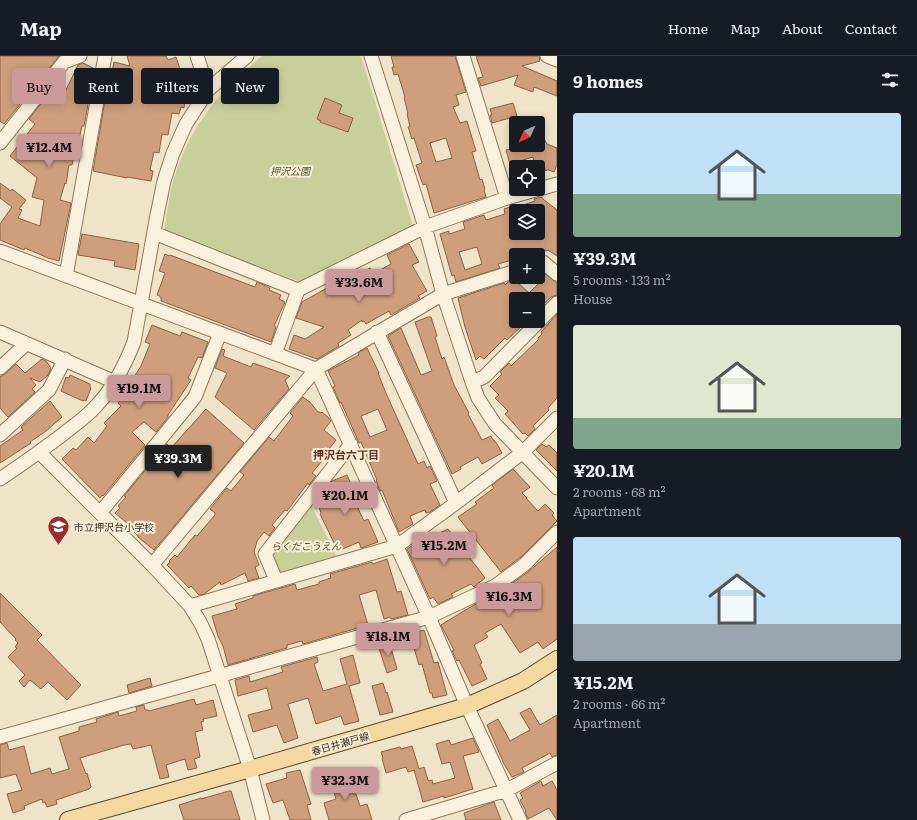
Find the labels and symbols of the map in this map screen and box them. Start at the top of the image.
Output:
north arrow [509,116,545,152]
pin: ¥12.4M [16,134,82,168]
park label: 押沢公園 [270,163,312,178]
pin: ¥33.6M [326,269,392,303]
pin: ¥19.1M [106,375,172,409]
pin: ¥39.3M [145,445,211,479]
district label: 押沢台六丁目 [313,446,379,462]
pin: ¥20.1M [312,482,378,516]
school or university icon: 市立押沢台小学校 [46,513,72,546]
place label: 市立押沢台小学校 [74,519,154,534]
pin: ¥15.2M [411,532,477,566]
park label: らくだこうえん [271,538,342,553]
pin: ¥16.3M [476,583,542,617]
pin: ¥18.1M [355,623,421,657]
street label: 春日井瀬戸線 [309,728,371,758]
pin: ¥32.3M [312,767,378,801]

